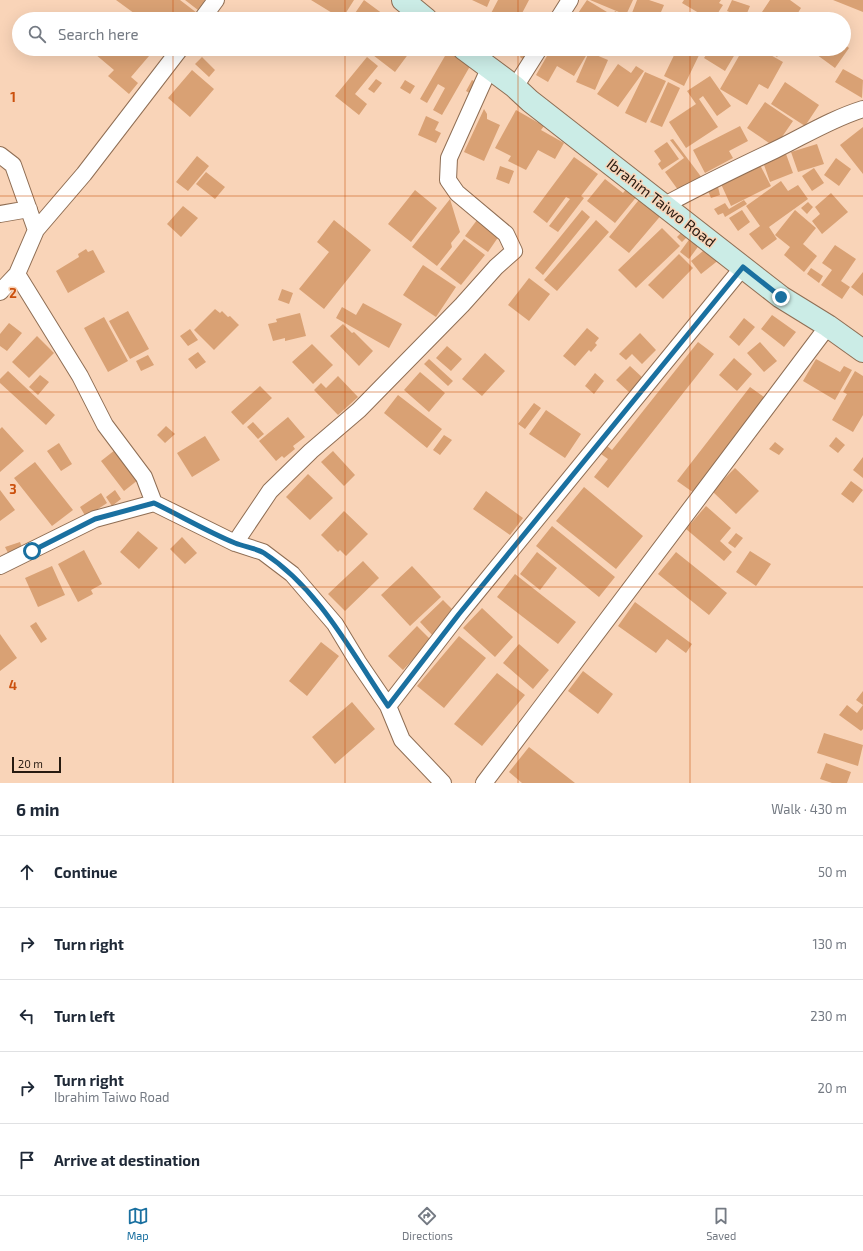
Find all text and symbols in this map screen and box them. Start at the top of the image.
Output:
search box [12,12,851,56]
icon: search [26,23,48,45]
text: Search here [58,25,139,43]
text: 1 [10,89,16,105]
street label: Ibrahim Taiwo Road [604,154,720,250]
text: 2 [9,285,17,301]
route end [772,288,790,306]
text: 3 [9,481,17,497]
route start [23,542,41,560]
text: 4 [9,677,17,693]
scale bar [12,755,61,774]
text: 20 m [18,757,43,770]
text: 6 min [16,799,60,819]
text: Walk · 430 m [771,801,847,817]
icon: ahead [16,861,38,883]
text: Continue [54,863,117,881]
text: 50 m [818,864,847,880]
icon: right [16,933,38,955]
text: Turn right [54,935,124,953]
text: 130 m [812,936,847,952]
icon: left [16,1005,38,1027]
text: Turn left [54,1007,115,1025]
text: 230 m [810,1008,847,1024]
text: Turn right [54,1071,124,1089]
icon: right [16,1077,38,1099]
text: 20 m [818,1080,847,1096]
text: Ibrahim Taiwo Road [54,1089,170,1105]
icon: arrive [16,1149,38,1171]
text: Arrive at destination [54,1151,200,1169]
tab: Map [127,1205,149,1242]
tab: Directions [402,1205,453,1242]
tab: Saved [706,1205,736,1242]

